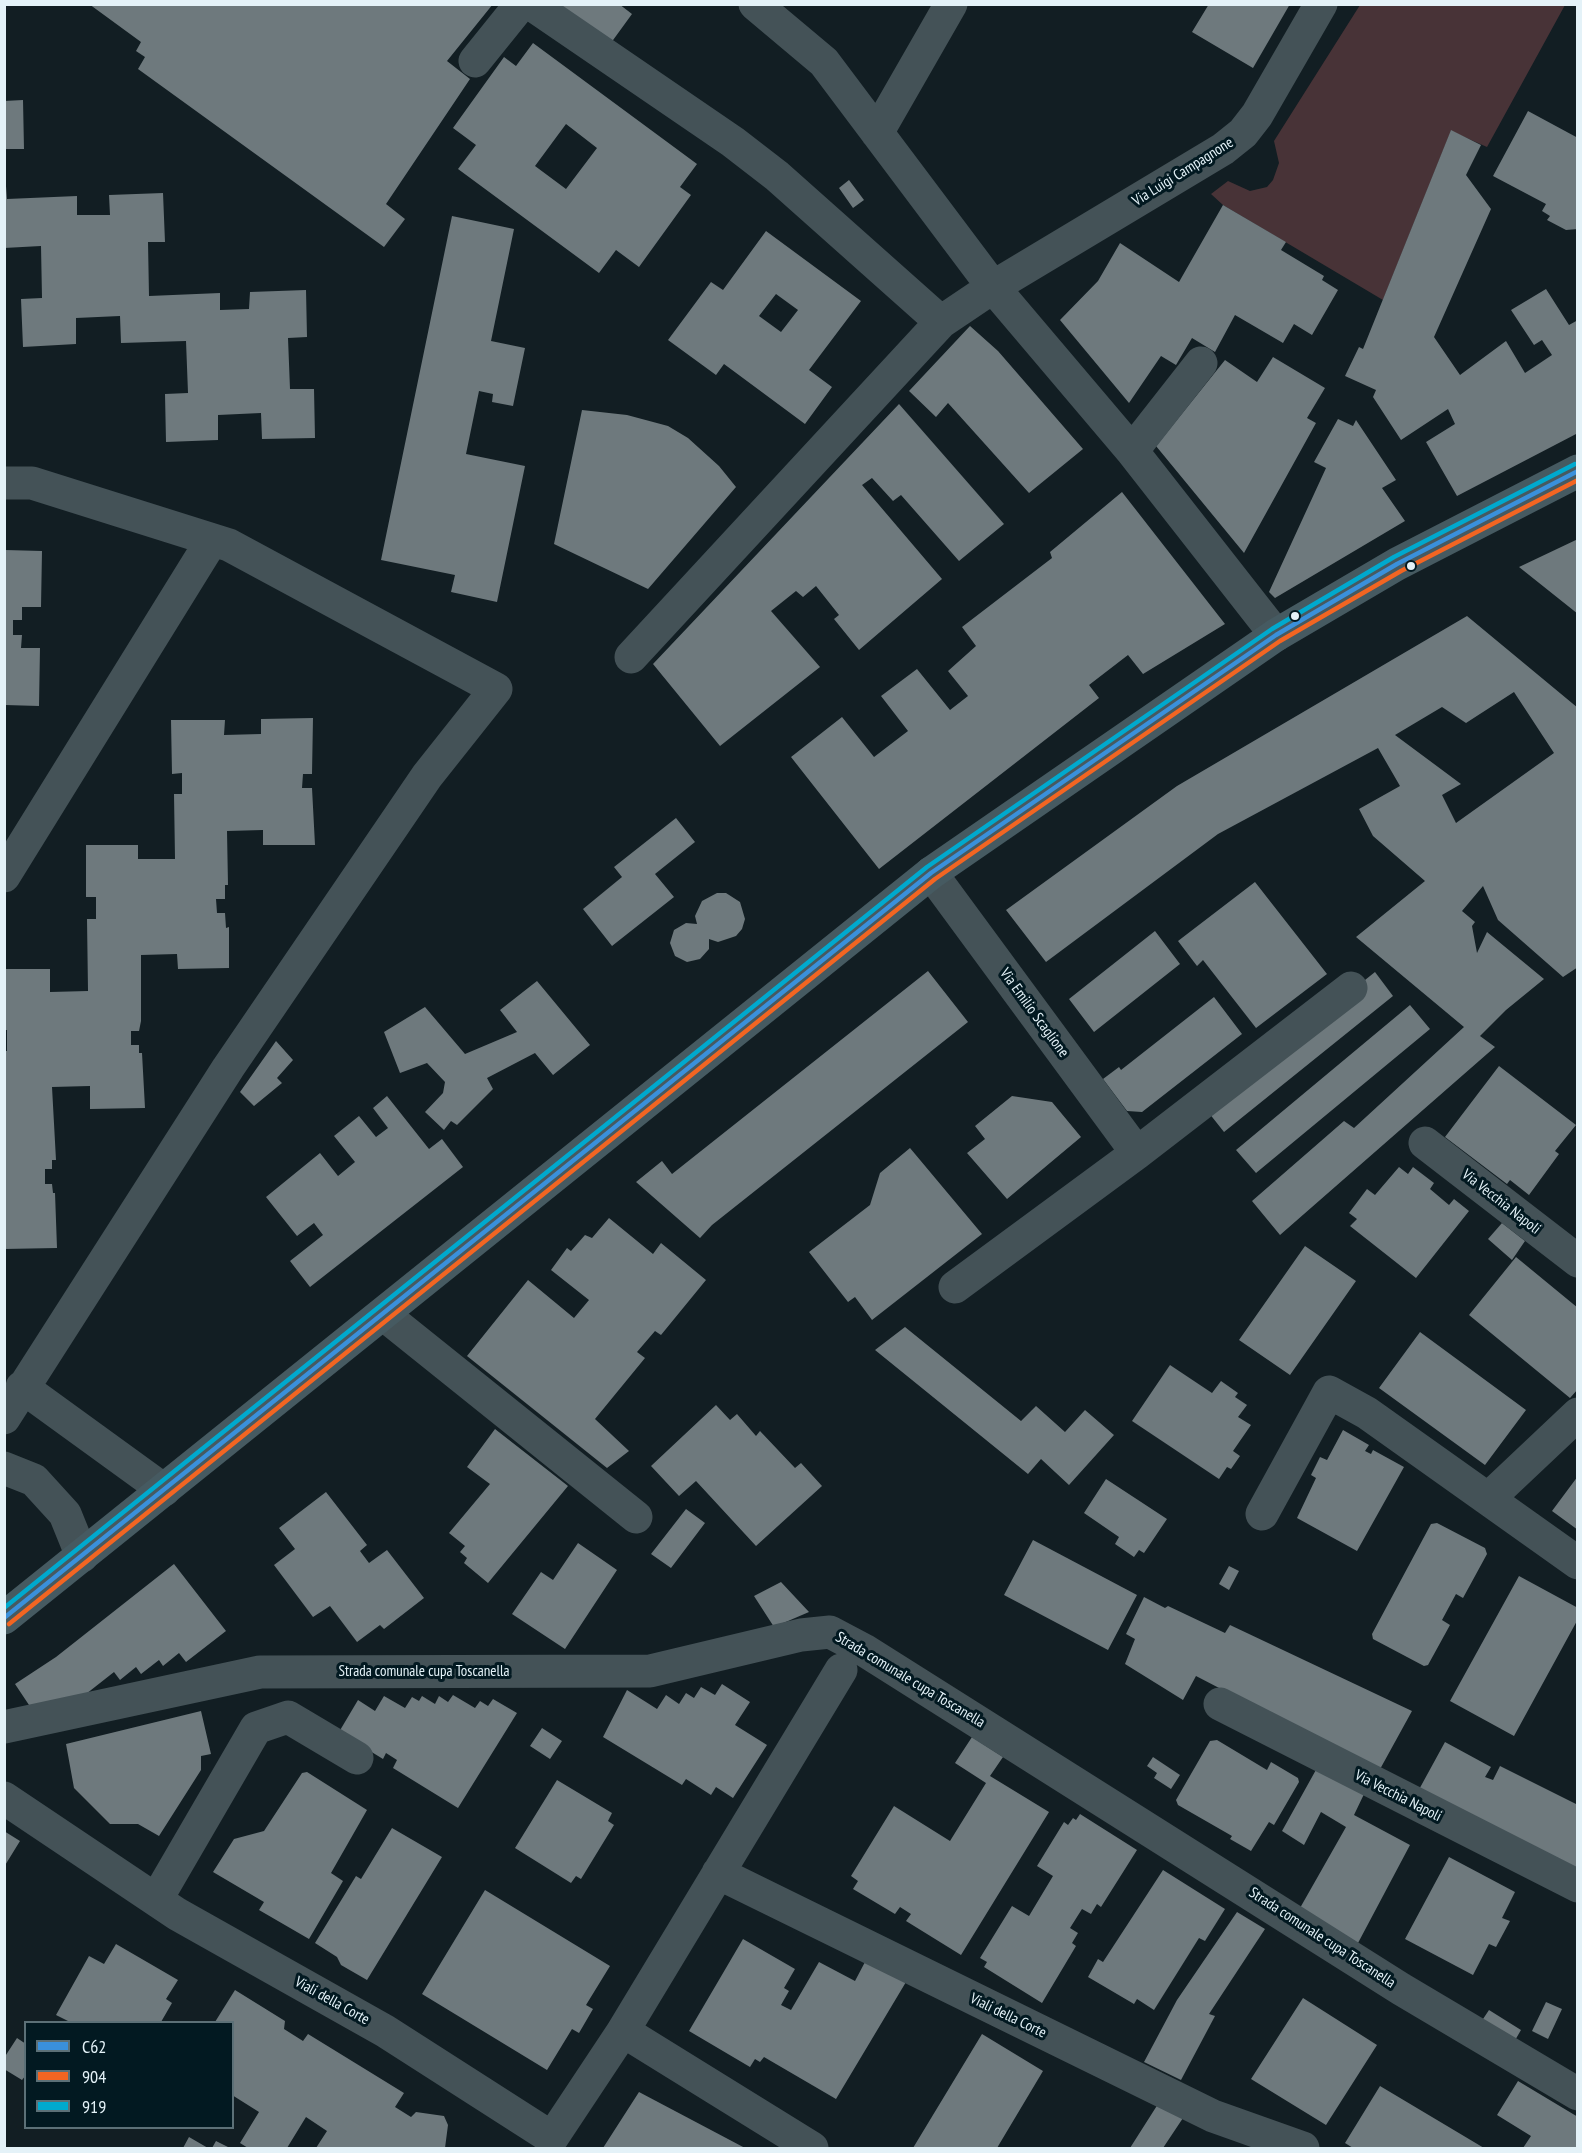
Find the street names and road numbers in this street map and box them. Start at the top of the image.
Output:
street label: Via Luigi Campagnone [1129,134,1237,210]
street label: Via Emilio Scaglione [996,965,1072,1061]
street label: Via Vecchia Napoli [1458,1166,1544,1238]
street label: Strada comunale cupa Toscanella [832,1628,988,1732]
street label: Strada comunale cupa Toscanella [339,1663,509,1681]
street label: Via Vecchia Napoli [1352,1766,1444,1826]
street label: Strada comunale cupa Toscanella [1245,1884,1399,1992]
street label: Viali della Corte [292,1973,372,2029]
street label: Viali della Corte [967,1990,1049,2042]

